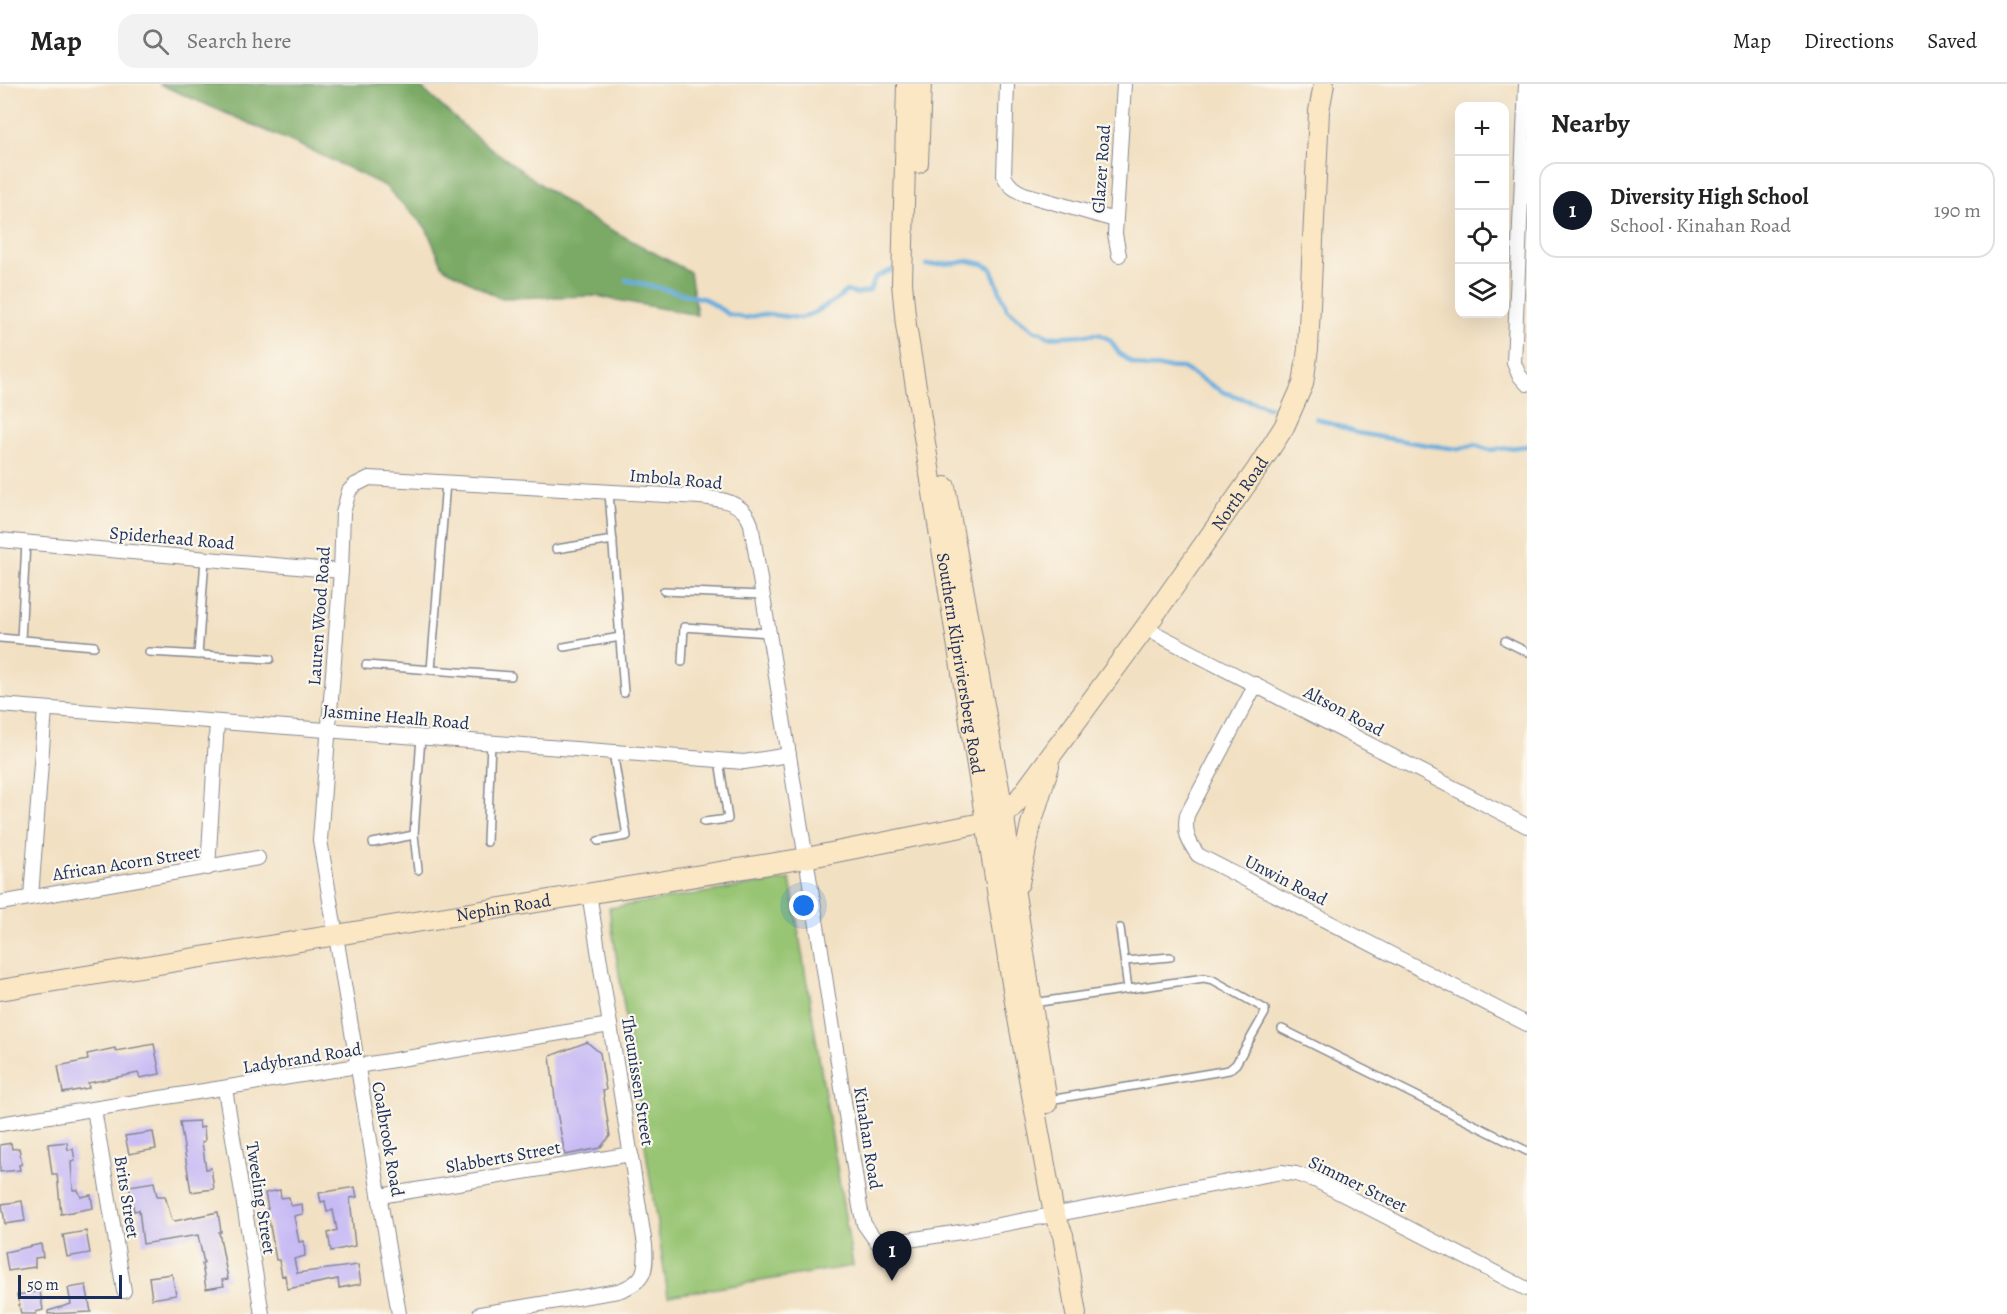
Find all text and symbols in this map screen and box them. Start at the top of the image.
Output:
search box [118,14,538,68]
text: Map [30,22,82,60]
icon: search [139,25,172,58]
text: Search here [187,26,291,56]
text: Map [1733,27,1771,55]
text: Directions [1804,27,1894,55]
text: Saved [1927,27,1977,55]
map controls [1455,102,1509,318]
button: + [1455,102,1509,156]
text: Nearby [1551,106,1630,141]
street label: Glazer Road [1086,123,1116,214]
button: − [1455,156,1509,210]
text: Diversity High School [1610,182,1809,212]
text: 1 [1569,197,1576,224]
text: 190 m [1934,197,1981,224]
button: locate [1455,210,1509,264]
text: School · Kinahan Road [1610,212,1791,239]
button: layers [1455,264,1509,318]
street label: North Road [1205,452,1274,535]
street label: Imbola Road [629,463,724,495]
street label: Spiderhead Road [108,521,236,555]
street label: Lauren Wood Road [302,545,336,686]
street label: Southern Klipriviersberg Road [931,551,990,776]
street label: Altson Road [1299,679,1389,742]
street label: Jasmine Healh Road [322,699,471,735]
street label: African Acorn Street [50,839,201,887]
street label: Unwin Road [1240,849,1332,911]
street label: Nephin Road [454,888,553,927]
your location [789,891,818,920]
street label: Theunissen Street [616,1015,660,1148]
street label: Ladybrand Road [241,1037,363,1079]
street label: Coalbrook Road [366,1080,410,1199]
street label: Kinahan Road [848,1085,888,1191]
street label: Slabberts Street [444,1135,562,1179]
street label: Tweeling Street [240,1140,282,1256]
street label: Simmer Street [1305,1150,1411,1218]
street label: Brits Street [109,1154,145,1240]
pin: 1 [872,1232,912,1281]
scale bar [18,1272,122,1300]
text: 50 m [27,1274,59,1296]

